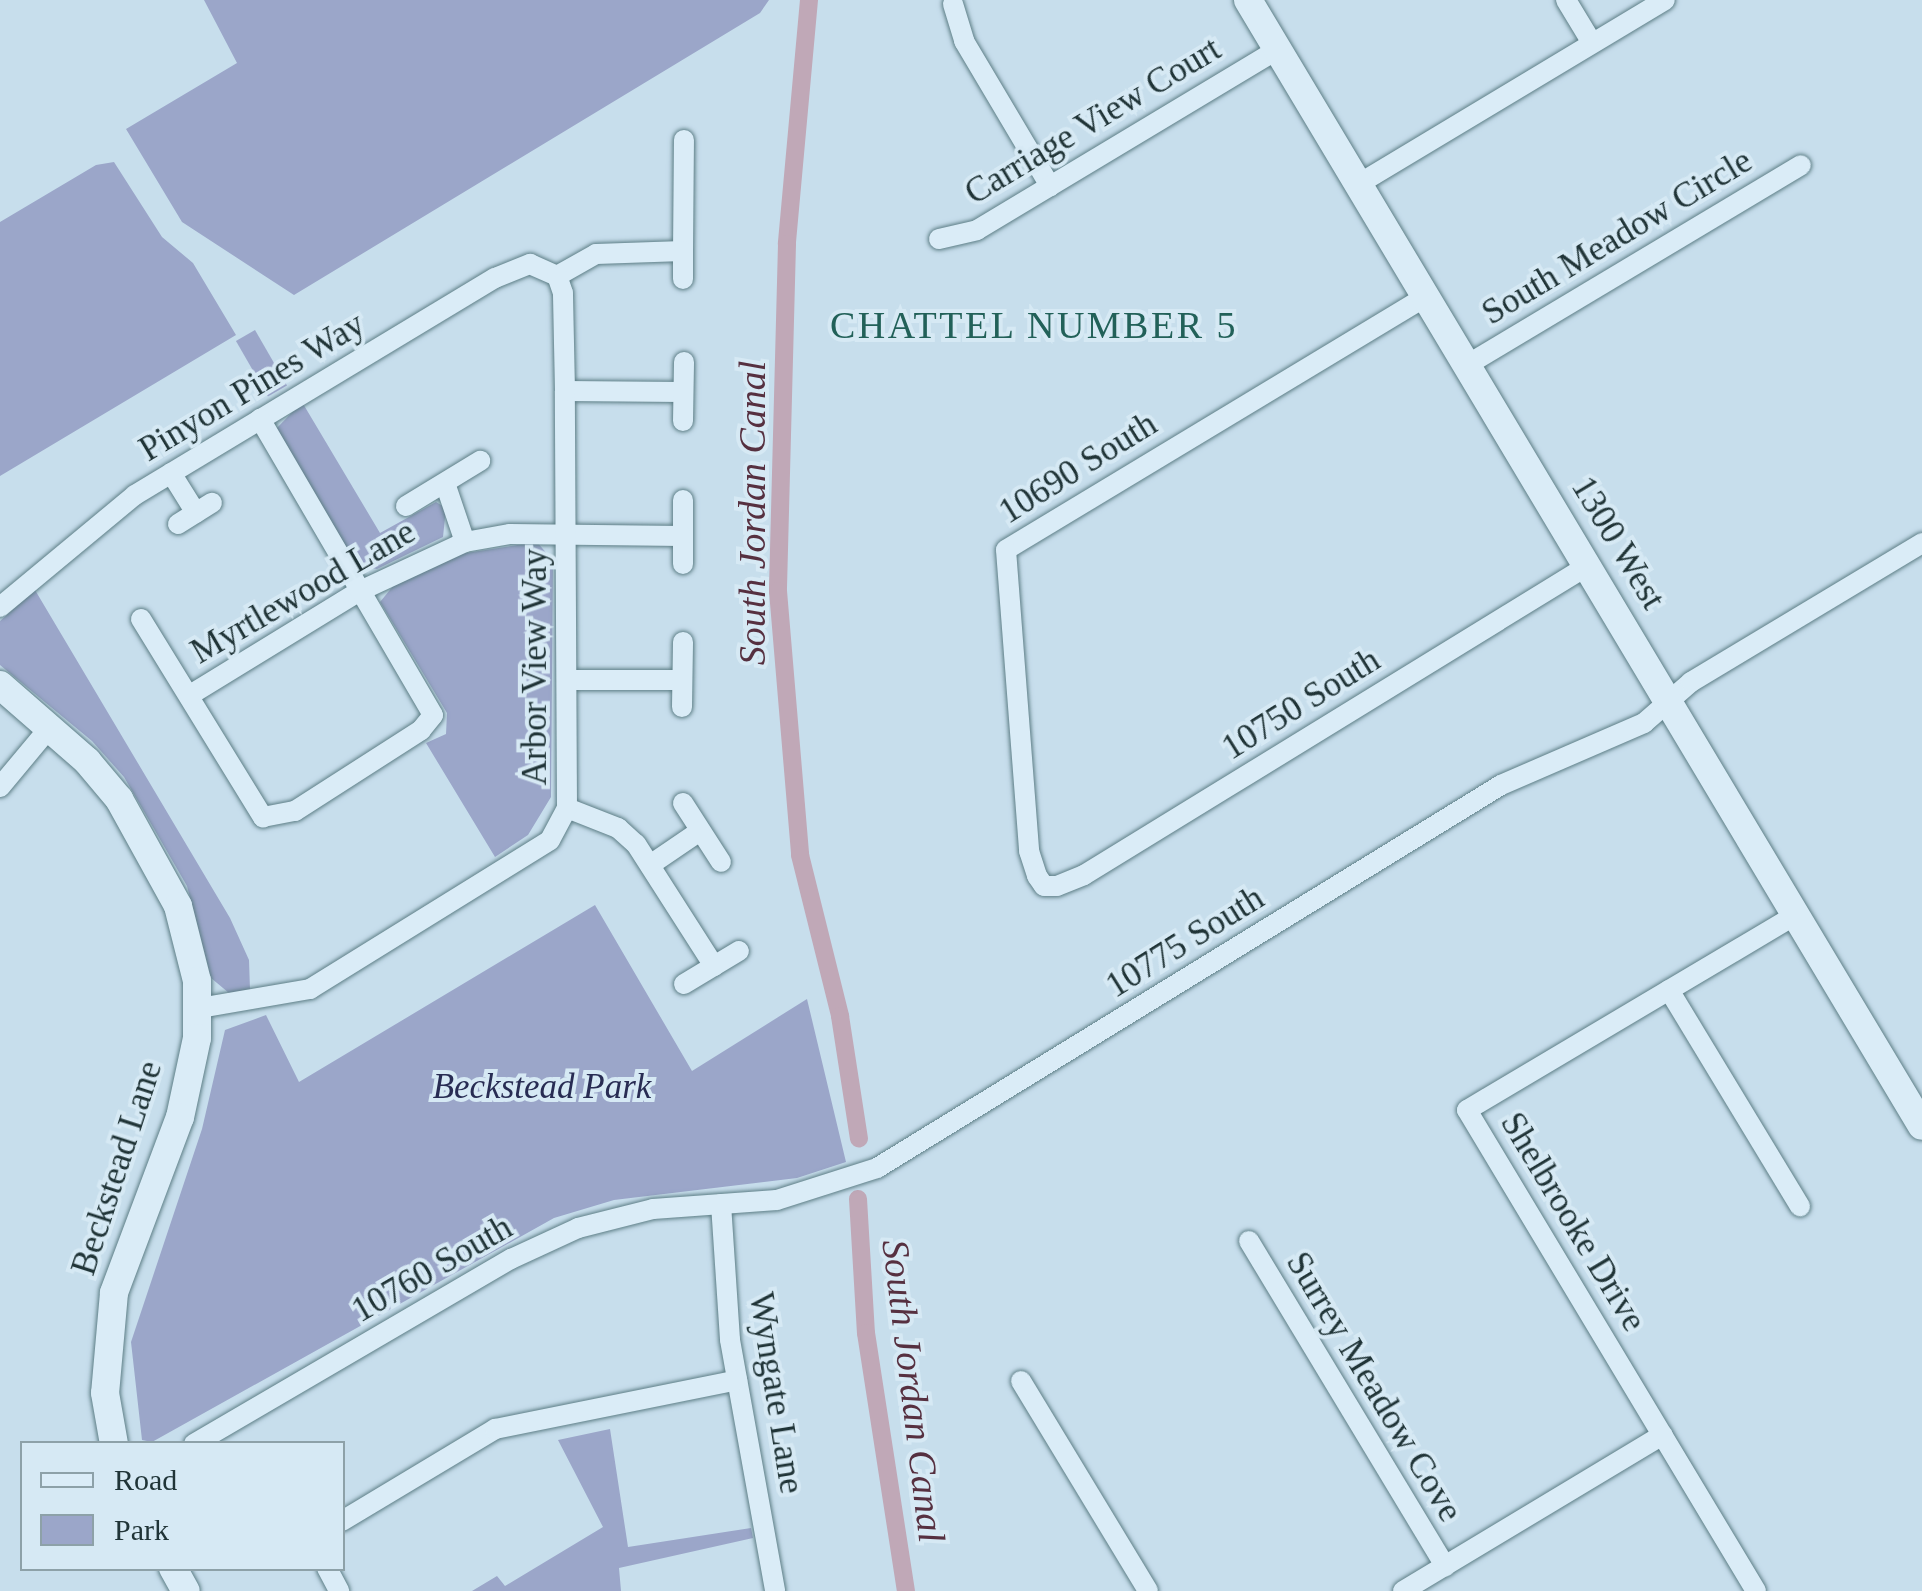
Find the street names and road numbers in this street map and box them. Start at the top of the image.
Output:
street label: Carriage View Court [957,28,1229,214]
street label: South Meadow Circle [1475,140,1759,334]
street label: Pinyon Pines Way [132,303,372,471]
street label: 10690 South [991,403,1165,533]
street label: 1300 West [1562,469,1674,617]
street label: Myrtlewood Lane [183,511,423,673]
street label: Arbor View Way [514,548,556,786]
street label: 10750 South [1214,639,1388,769]
street label: 10775 South [1098,877,1272,1007]
street label: Beckstead Lane [63,1056,171,1280]
street label: Shelbrooke Drive [1491,1105,1655,1339]
street label: 10760 South [344,1206,520,1332]
street label: Surrey Meadow Cove [1277,1245,1471,1529]
street label: Wyngate Lane [739,1290,813,1496]

